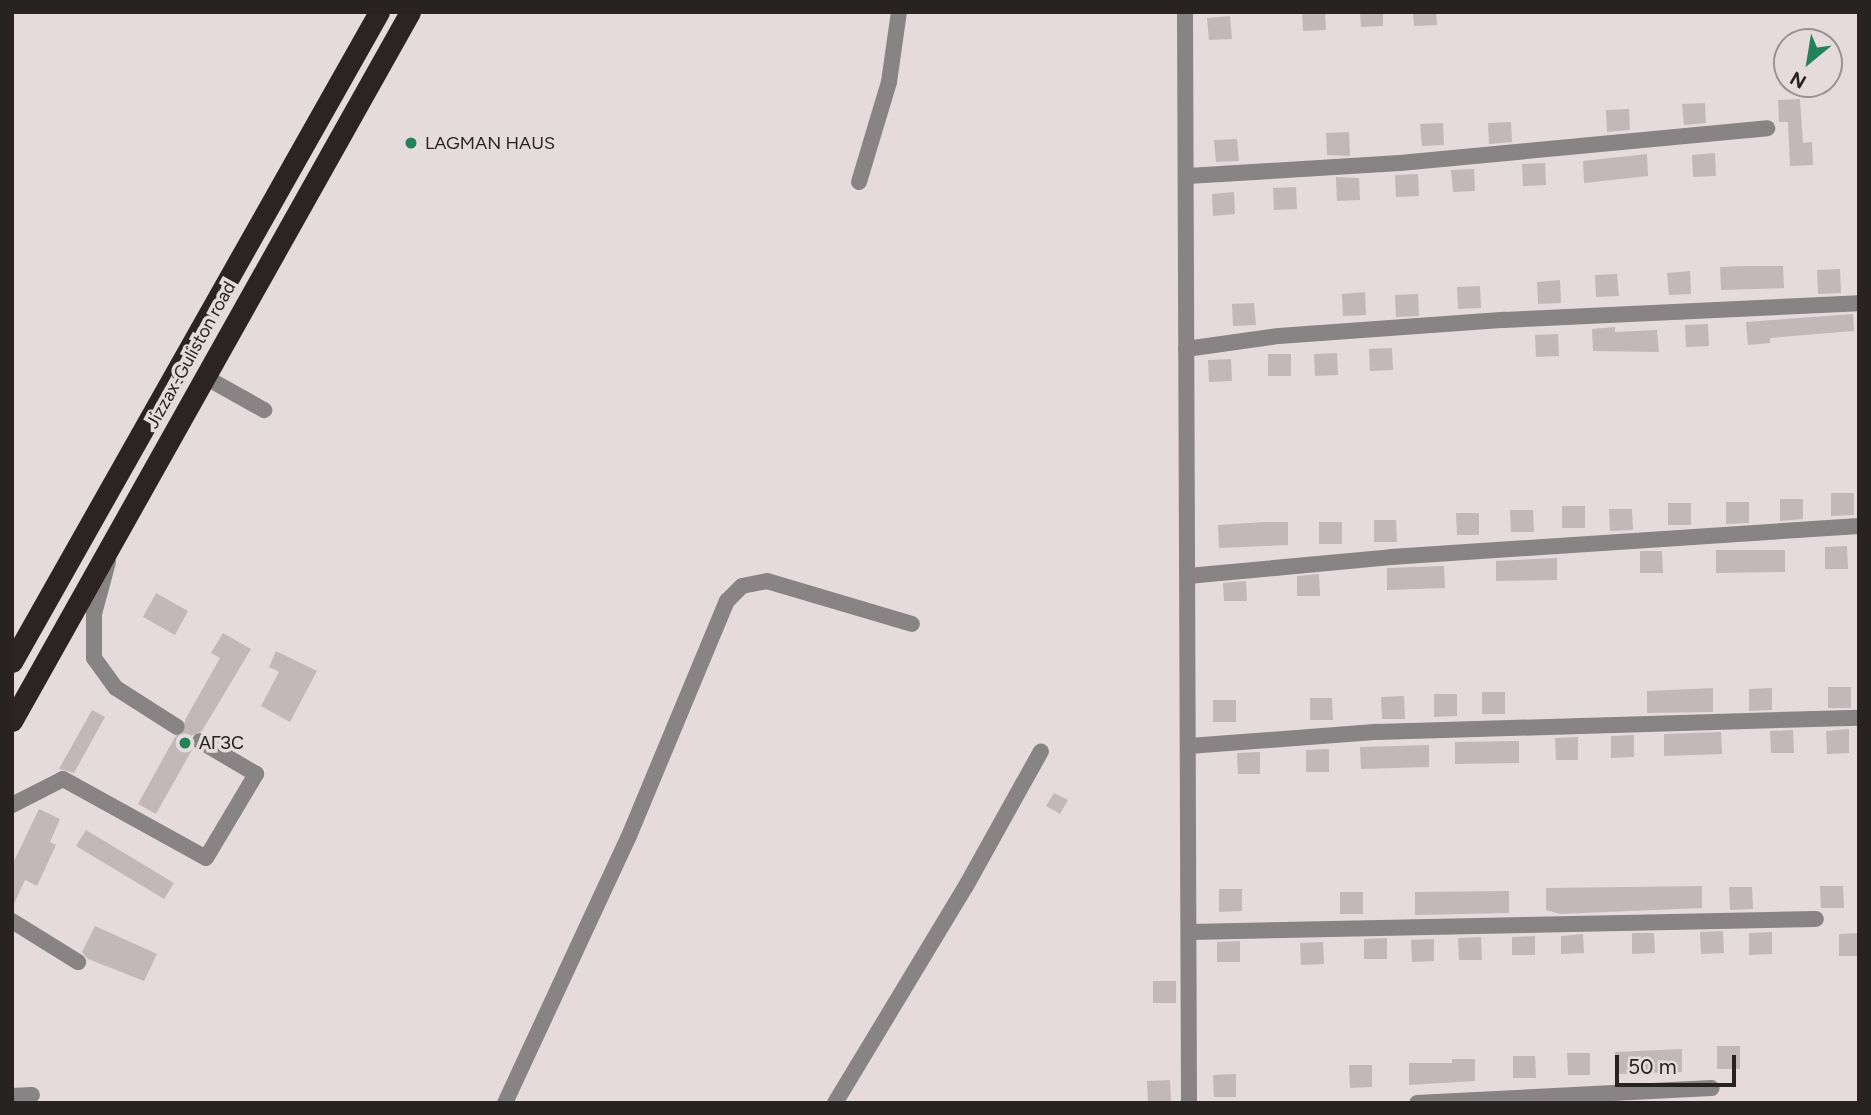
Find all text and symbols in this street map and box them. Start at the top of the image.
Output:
north arrow [1773,28,1843,98]
text: N [1786,66,1810,94]
place label: LAGMAN HAUS [425,132,555,154]
marker: LAGMAN HAUS [403,135,419,151]
street label: Jizzax-Guliston road [142,278,240,432]
place label: АГЗС [199,732,244,754]
marker: АГЗС [177,735,193,751]
scale bar [1619,1042,1740,1086]
text: 50 m [1628,1054,1677,1079]

